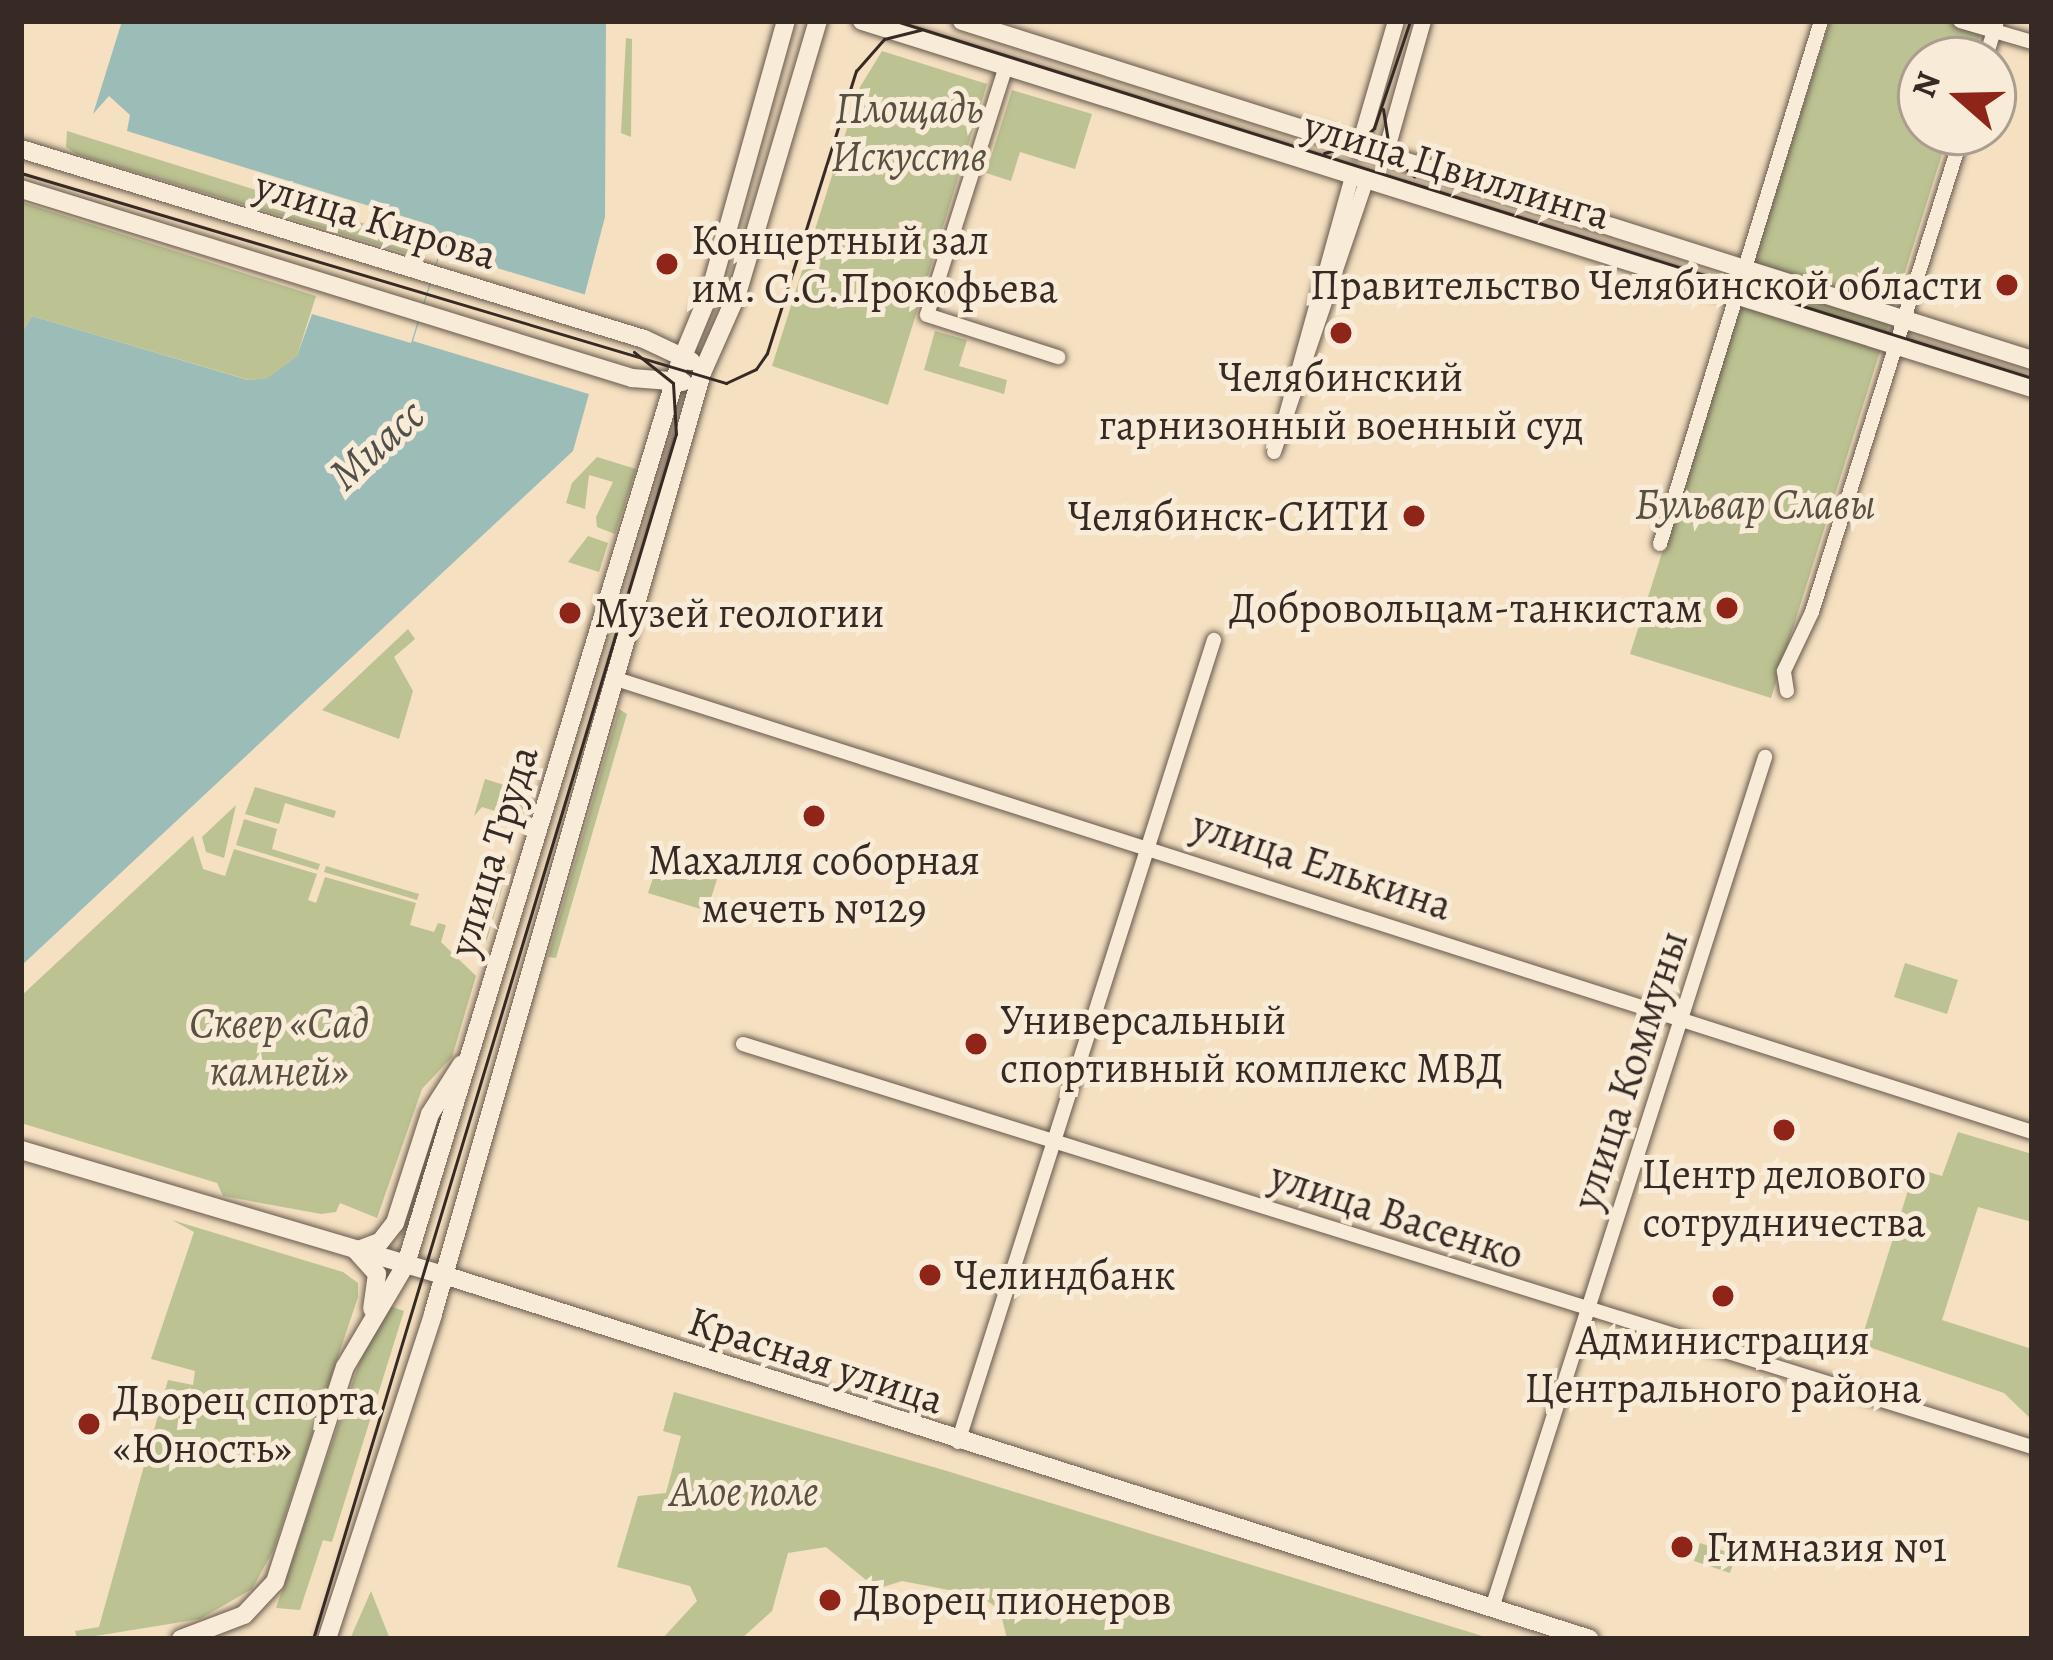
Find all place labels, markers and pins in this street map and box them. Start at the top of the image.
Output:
place label: Концертный зал им. С.С.Прокофьева [691,215,1059,314]
marker: Концертный зал им. С.С.Прокофьева [654,251,680,277]
place label: Правительство Челябинской области [1310,260,1983,310]
marker: Правительство Челябинской области [1994,272,2020,298]
marker: Челябинский гарнизонный военный суд [1328,320,1354,346]
place label: Челябинский гарнизонный военный суд [1098,352,1584,451]
place label: Челябинск-СИТИ [1068,491,1390,541]
marker: Челябинск-СИТИ [1401,503,1427,529]
place label: Добровольцам-танкистам [1229,583,1703,633]
place label: Музей геологии [594,588,885,638]
marker: Добровольцам-танкистам [1714,595,1740,621]
marker: Музей геологии [557,600,583,626]
marker: Махалля соборная мечеть №129 [801,803,827,829]
place label: Махалля соборная мечеть №129 [648,835,980,934]
place label: Универсальный спортивный комплекс МВД [1000,995,1503,1094]
marker: Универсальный спортивный комплекс МВД [963,1031,989,1057]
marker: Центр делового сотрудничества [1771,1117,1797,1143]
place label: Центр делового сотрудничества [1642,1149,1926,1248]
place label: Челиндбанк [954,1250,1176,1300]
marker: Челиндбанк [917,1262,943,1288]
marker: Администрация Центрального района [1710,1283,1736,1309]
place label: Администрация Центрального района [1525,1315,1921,1414]
place label: Дворец спорта «Юность» [113,1375,377,1474]
marker: Дворец спорта «Юность» [76,1411,102,1437]
place label: Гимназия №1 [1706,1522,1947,1572]
marker: Гимназия №1 [1669,1534,1695,1560]
place label: Дворец пионеров [854,1575,1172,1625]
marker: Дворец пионеров [817,1587,843,1613]

